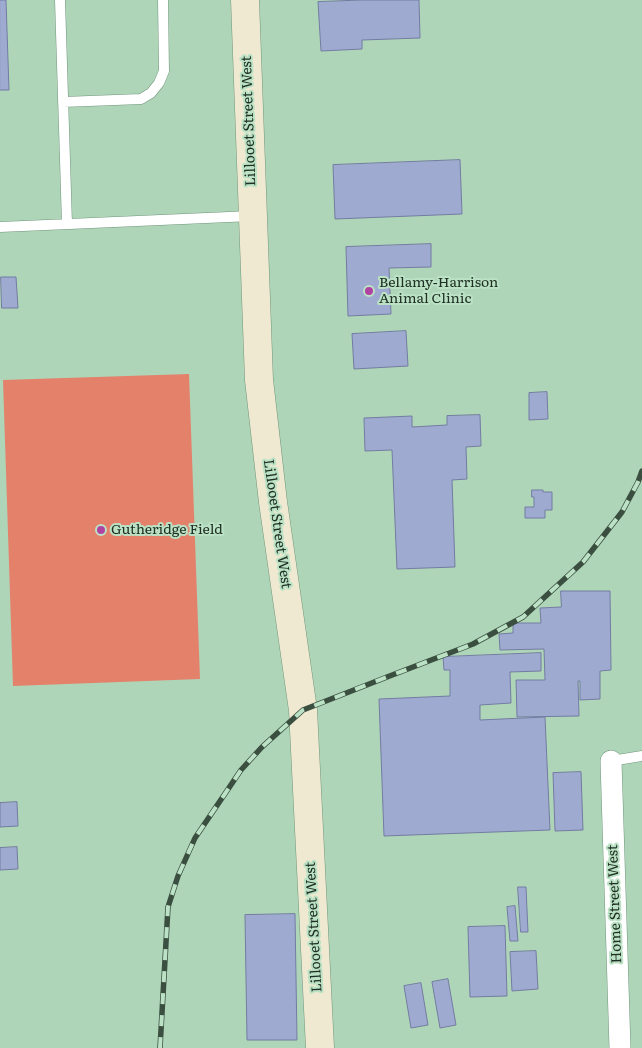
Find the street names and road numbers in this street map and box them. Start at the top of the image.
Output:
street label: Lillooet Street West [238,55,260,187]
street label: Lillooet Street West [260,458,294,590]
street label: Home Street West [605,844,625,964]
street label: Lillooet Street West [302,861,326,993]

